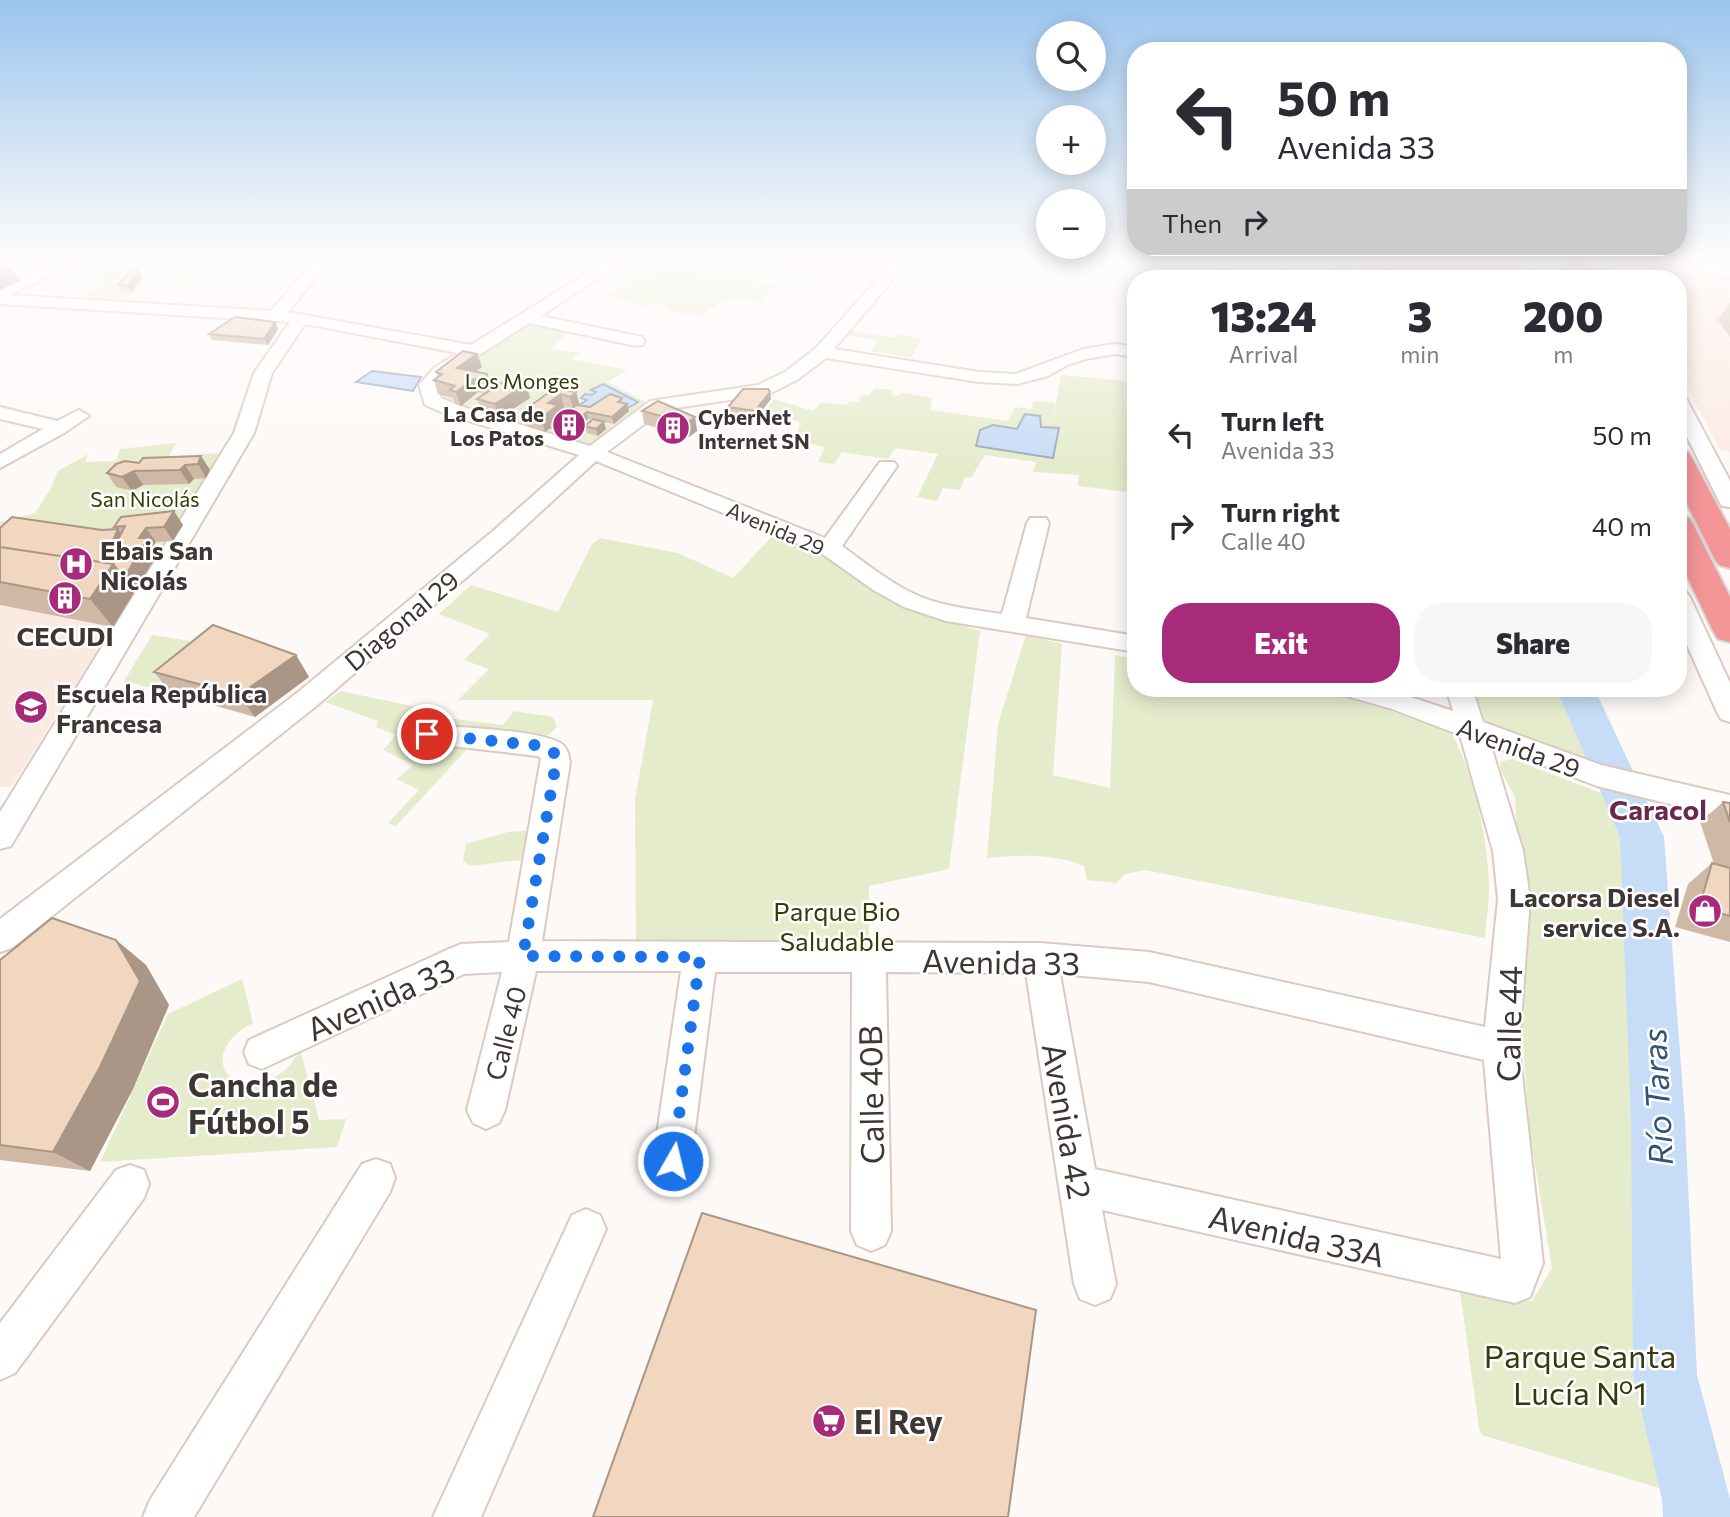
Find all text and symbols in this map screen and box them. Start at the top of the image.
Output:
map controls [1036,21,1106,259]
button: search [1036,21,1106,91]
text: 50 m [1277,66,1390,126]
icon: left [1162,70,1253,161]
button: + [1036,105,1106,175]
text: Avenida 33 [1277,126,1435,166]
button: − [1036,189,1106,259]
icon: right [1236,203,1274,241]
text: Then [1162,207,1222,238]
text: 13:24 [1211,289,1317,341]
text: 3 [1407,289,1432,341]
text: 200 [1523,289,1603,341]
text: Arrival [1229,340,1298,368]
text: min [1400,340,1439,368]
text: m [1553,340,1573,368]
park label: Los Monges [465,368,579,393]
place label: La Casa de Los Patos [443,401,544,450]
place label: CyberNet Internet SN [698,404,810,453]
text: Turn left [1221,405,1324,436]
building icon: La Casa de Los Patos [550,406,588,444]
building icon: CyberNet Internet SN [654,409,692,447]
icon: left [1162,416,1200,454]
text: 50 m [1592,419,1652,450]
text: Avenida 33 [1221,436,1335,464]
park label: San Nicolás [90,486,200,511]
street label: Avenida 29 [723,496,829,560]
text: Turn right [1221,496,1340,527]
icon: right [1162,507,1200,545]
text: 40 m [1592,510,1652,541]
text: Calle 40 [1221,527,1306,555]
place label: Ebais San Nicolás [100,534,213,595]
hospital icon: Ebais San Nicolás [57,545,95,583]
street label: Diagonal 29 [338,563,464,677]
building icon: CECUDI [46,579,84,617]
button: Exit [1162,603,1400,683]
button: Share [1414,603,1652,683]
place label: CECUDI [16,620,114,651]
place label: Escuela República Francesa [56,677,267,738]
school or university icon: Escuela República Francesa [12,688,50,726]
pin [397,704,457,764]
street label: Avenida 29 [1453,710,1585,784]
icon: arrive [408,715,446,753]
district label: Caracol [1609,792,1707,826]
place label: Lacorsa Diesel service S.A. [1509,881,1680,942]
shop icon: Lacorsa Diesel service S.A. [1686,892,1724,930]
park label: Parque Bio Saludable [773,895,901,956]
street label: Avenida 33 [922,940,1080,982]
street label: Avenida 33 [300,948,460,1048]
street label: Calle 44 [1487,965,1529,1083]
street label: Calle 40 [478,983,532,1083]
street label: Calle 40B [849,1025,891,1165]
water label: Río Taras [1632,1027,1680,1167]
street label: Avenida 42 [1035,1040,1101,1202]
place label: Cancha de Fútbol 5 [188,1064,338,1141]
sports icon: Cancha de Fútbol 5 [144,1083,182,1121]
position arrow [636,1124,710,1198]
street label: Avenida 33A [1205,1195,1389,1275]
park label: Parque Santa Lucía Nº1 [1484,1335,1676,1412]
place label: El Rey [854,1401,943,1441]
supermarket icon: El Rey [810,1402,848,1440]

